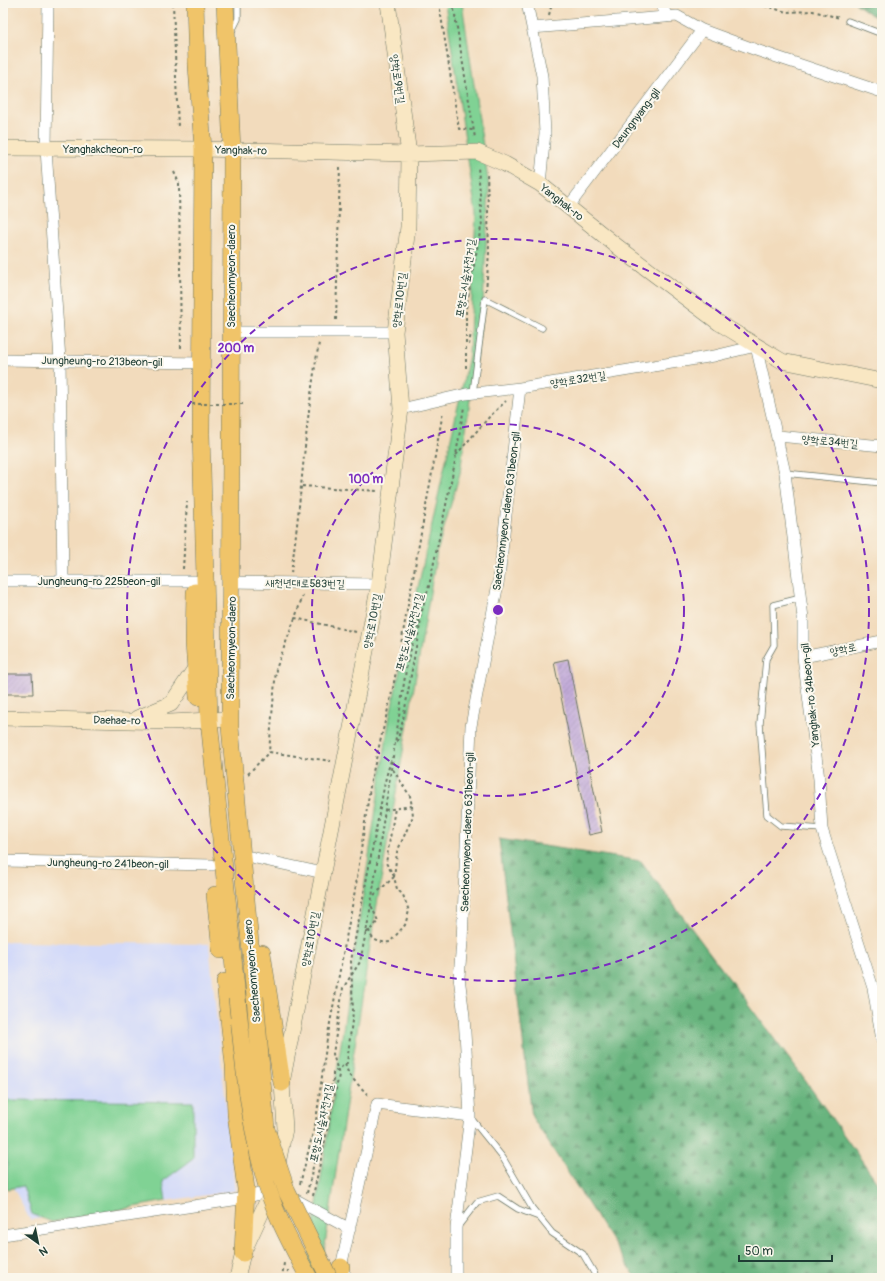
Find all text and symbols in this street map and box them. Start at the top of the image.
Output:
street label: 양학로9번길 [388,53,407,105]
street label: Deungnyang-gil [610,86,663,151]
street label: Yanghakcheon-ro [62,143,143,156]
street label: Yanghak-ro [214,144,267,157]
street label: Yanghak-ro [537,181,586,224]
street label: Saecheonnyeon-daero [225,224,238,328]
street label: 포항도시숲자전거길 [453,238,478,318]
street label: 양학로10번길 [390,271,409,329]
text: 200 m [218,341,255,356]
street label: Jungheung-ro 213beon-gil [41,354,163,369]
street label: 양학로32번길 [549,369,607,390]
street label: Saecheonnyeon-daero 631beon-gil [490,431,523,591]
street label: 양학로34번길 [801,433,859,450]
text: 100 m [349,472,384,487]
street label: Jungheung-ro 225beon-gil [37,575,161,588]
street label: 새천년대로583번길 [265,576,345,591]
street label: 양학로10번길 [361,592,384,650]
street label: 포항도시숲자전거길 [393,592,426,672]
street label: Saecheonnyeon-daero [224,596,239,700]
centre of rings [491,603,505,617]
street label: 양학로 [829,640,858,659]
street label: Yanghak-ro 34beon-gil [799,642,823,748]
street label: Daehae-ro [93,714,141,727]
street label: Saecheonnyeon-daero 631beon-gil [458,752,477,912]
street label: Jungheung-ro 241beon-gil [47,856,169,871]
street label: 양학로10번길 [299,910,322,968]
street label: Saecheonnyeon-daero [242,919,263,1023]
street label: 포항도시숲자전거길 [307,1083,336,1163]
north arrow [18,1223,58,1263]
scale bar [739,1237,832,1263]
text: N [36,1243,50,1259]
text: 50 m [745,1244,773,1259]

